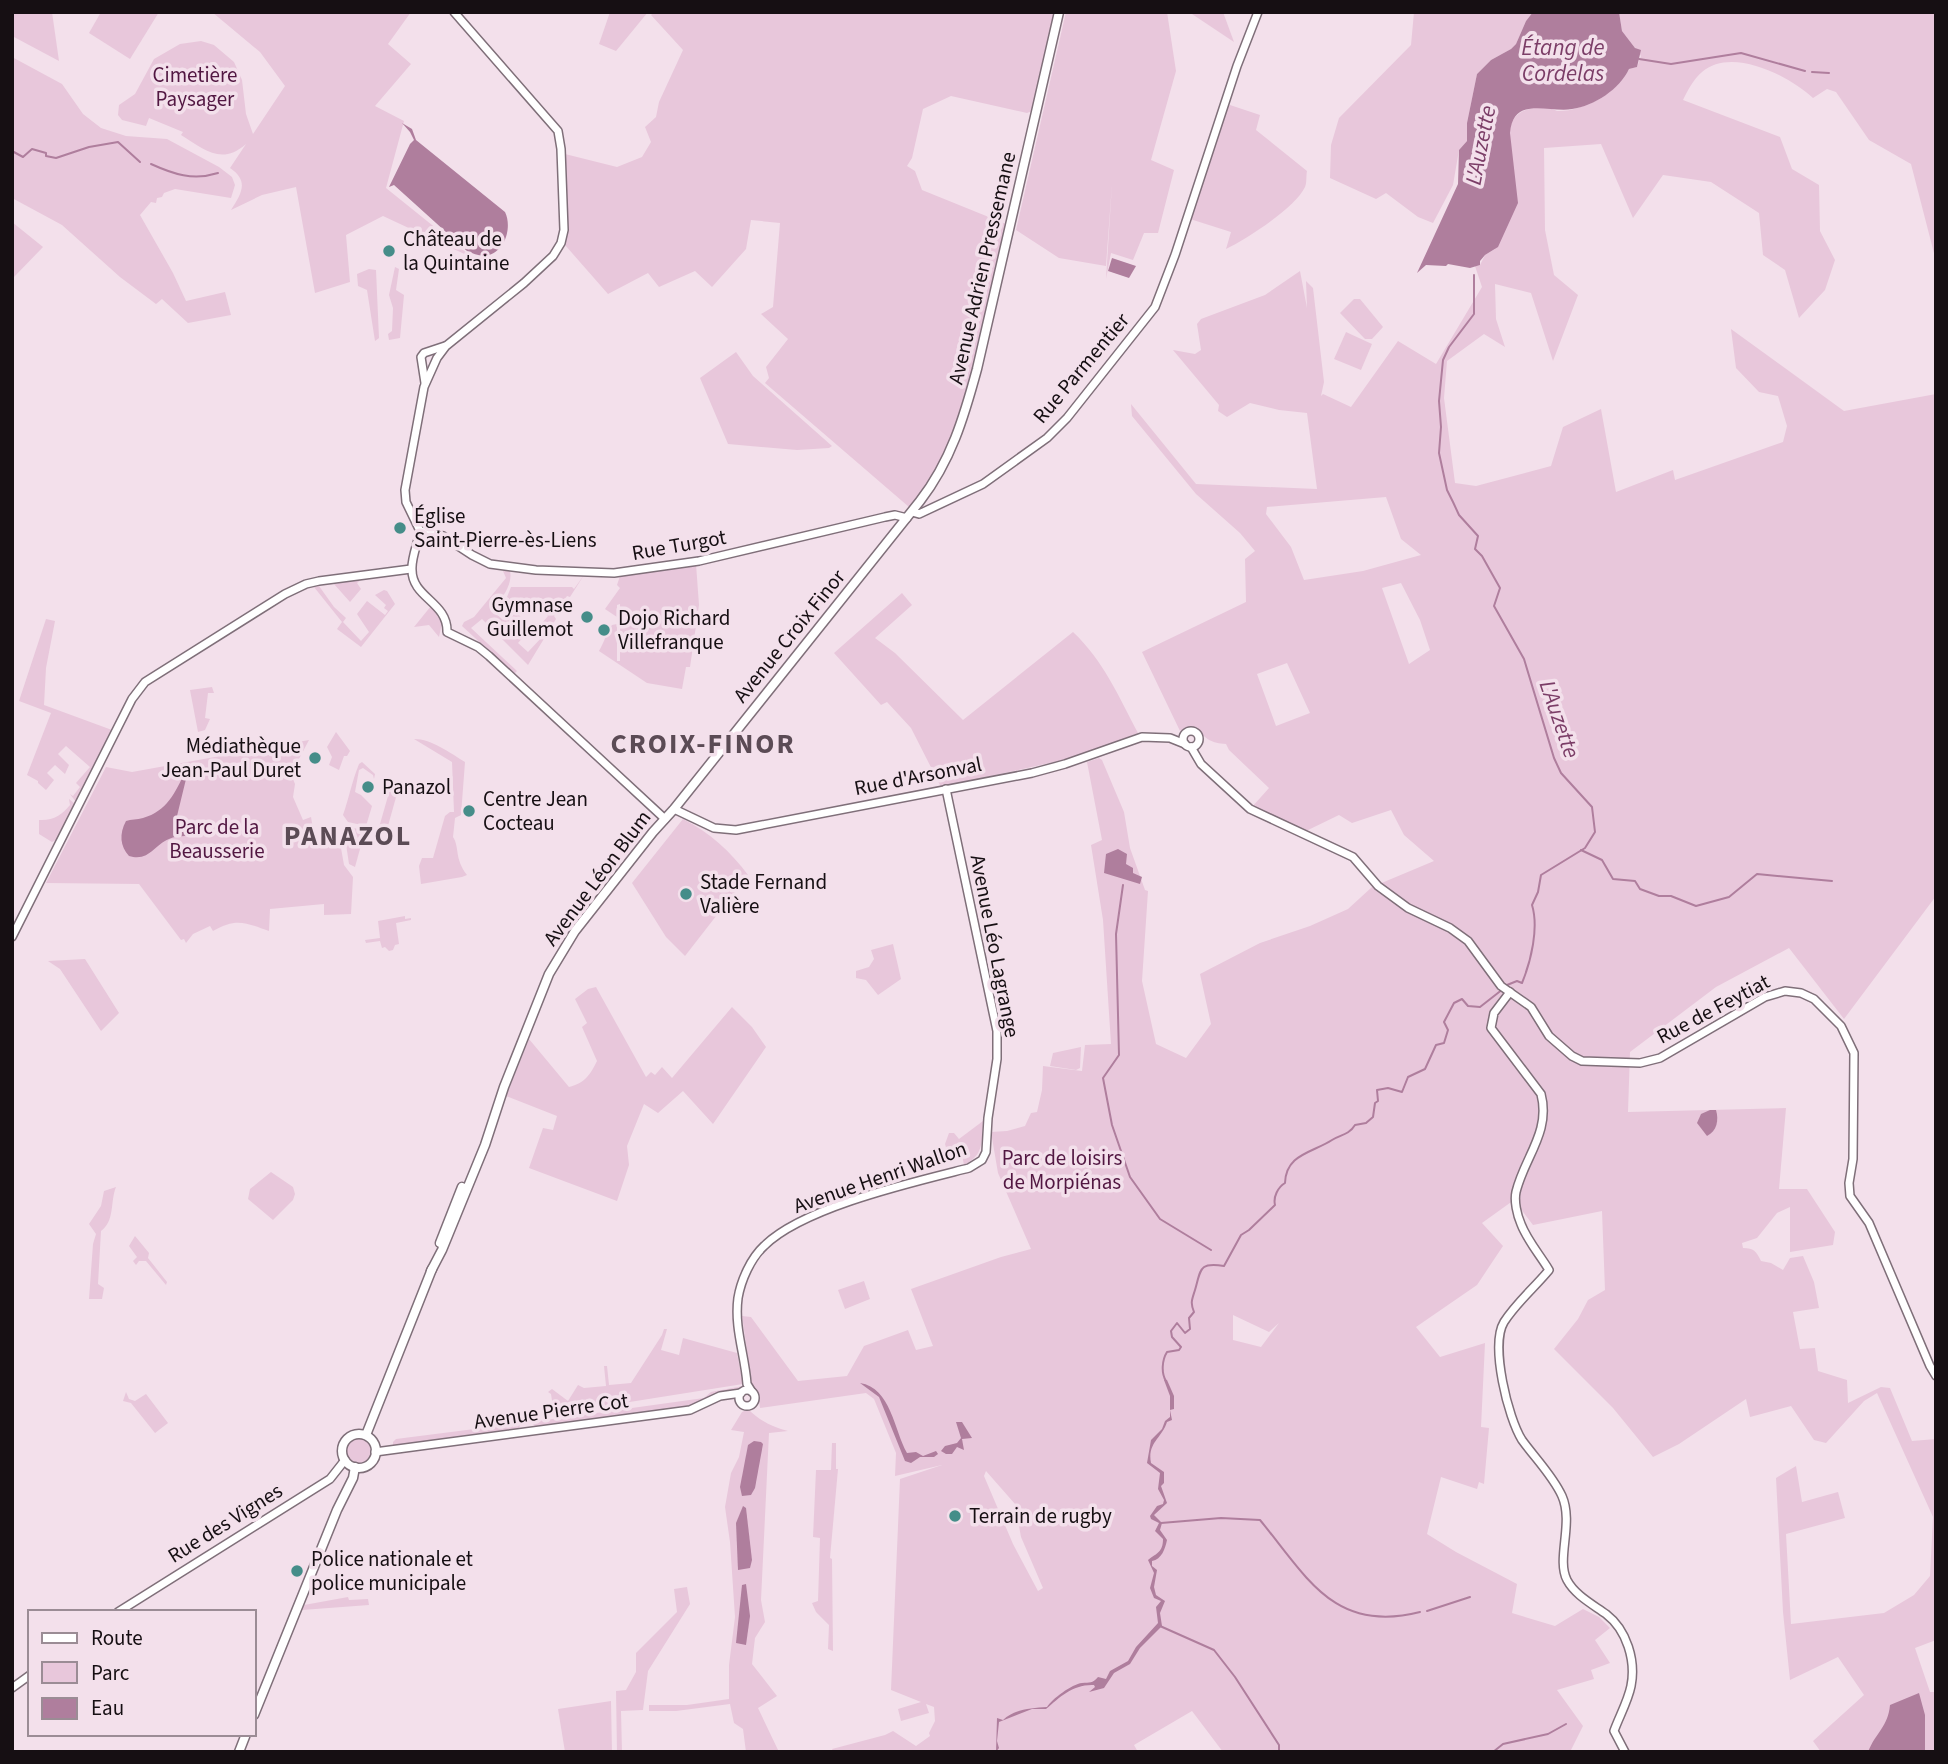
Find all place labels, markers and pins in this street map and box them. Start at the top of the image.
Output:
place label: Château de la Quintaine [403,224,509,278]
marker: Château de la Quintaine [381,243,397,259]
place label: Église Saint-Pierre-ès-Liens [414,501,597,555]
marker: Église Saint-Pierre-ès-Liens [392,520,408,536]
place label: Gymnase Guillemot [487,590,573,644]
place label: Dojo Richard Villefranque [618,603,731,657]
marker: Gymnase Guillemot [579,609,595,625]
marker: Dojo Richard Villefranque [596,622,612,638]
place label: Médiathèque Jean-Paul Duret [161,731,301,785]
marker: Médiathèque Jean-Paul Duret [307,750,323,766]
place label: Panazol [382,772,451,802]
marker: Panazol [360,779,376,795]
place label: Centre Jean Cocteau [483,784,588,838]
marker: Centre Jean Cocteau [461,803,477,819]
place label: Stade Fernand Valière [700,867,827,921]
marker: Stade Fernand Valière [678,886,694,902]
place label: Terrain de rugby [969,1501,1112,1531]
marker: Terrain de rugby [947,1508,963,1524]
place label: Police nationale et police municipale [311,1544,473,1598]
marker: Police nationale et police municipale [289,1563,305,1579]

